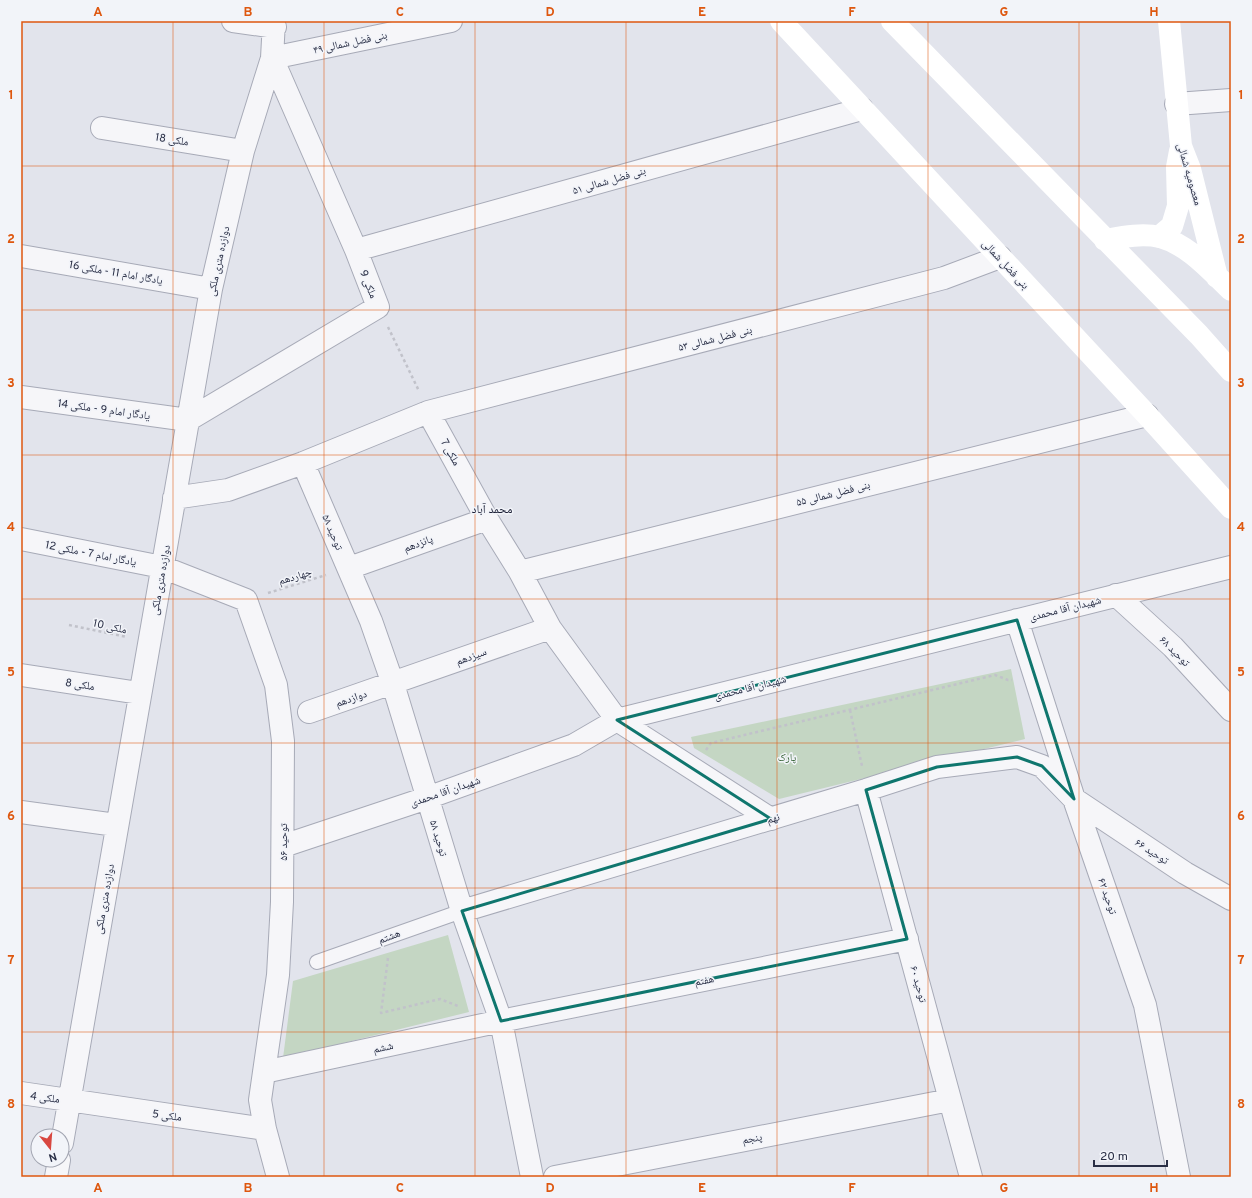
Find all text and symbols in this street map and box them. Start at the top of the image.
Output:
text: A [93,5,103,21]
text: B [244,5,253,21]
text: C [396,5,404,21]
text: D [545,5,555,21]
text: E [698,5,706,21]
text: F [848,5,856,21]
text: G [1000,5,1009,21]
text: H [1149,5,1159,21]
street label: بنی فضل شمالی ۴۹ [312,28,389,58]
text: 1 [8,88,14,104]
text: 1 [1238,88,1244,104]
street label: ملکی 18 [154,130,190,150]
street label: معصومیه شمالی [1173,141,1205,207]
street label: بنی فضل شمالی ۵۱ [571,164,648,198]
street label: دوازده متری ملکی [205,224,233,298]
text: 2 [7,232,15,248]
text: 2 [1237,232,1245,248]
street label: بنی فضل شمالی [979,237,1032,293]
street label: یادگار امام 11 - ملکی 16 [68,258,164,288]
street label: ملکی 9 [356,268,380,301]
street label: بنی فضل شمالی ۵۳ [677,323,754,355]
text: 3 [7,376,15,392]
text: 3 [1237,376,1245,392]
street label: یادگار امام 9 - ملکی 14 [57,397,152,424]
street label: ملکی 7 [437,437,463,468]
street label: بنی فضل شمالی ۵۵ [795,478,872,510]
district label: محمد آباد [471,502,513,518]
street label: توحید ۵۸ [318,512,346,553]
text: 4 [7,520,15,536]
text: 4 [1237,520,1245,536]
street label: پانزدهم [402,532,435,556]
street label: یادگار امام 7 - ملکی 12 [44,538,138,570]
street label: دوازده متری ملکی [148,543,174,617]
street label: چهاردهم [277,565,314,589]
street label: شهیدان آقا محمدی [1028,593,1103,625]
street label: ملکی 10 [92,617,128,637]
street label: توحید ۶۸ [1156,633,1193,670]
street label: سیزدهم [454,645,489,669]
text: 5 [7,665,15,681]
text: 5 [1237,665,1245,681]
street label: شهیدان آقا محمدی [713,672,788,704]
street label: ملکی 8 [64,676,96,694]
street label: دوازدهم [334,687,369,711]
park label: پارک [778,751,797,765]
street label: شهیدان آقا محمدی [408,773,482,811]
text: 6 [7,809,15,825]
text: 6 [1237,809,1245,825]
street label: نهم [765,810,782,828]
street label: توحید ۵۸ [426,818,450,859]
street label: توحید ۵۶ [277,822,291,861]
street label: توحید ۶۶ [1132,836,1172,868]
street label: دوازده متری ملکی [92,862,118,936]
street label: توحید ۶۲ [1094,876,1120,917]
street label: هشتم [376,926,403,947]
text: 7 [8,953,15,969]
text: 7 [1238,953,1245,969]
street label: توحید ۶۰ [906,964,930,1005]
street label: هفتم [693,972,716,990]
street label: ششم [372,1039,395,1057]
street label: ملکی 4 [29,1089,61,1107]
text: 8 [7,1097,15,1113]
text: 8 [1237,1097,1245,1113]
street label: ملکی 5 [151,1107,183,1125]
north arrow [30,1128,70,1168]
street label: پنجم [741,1130,764,1148]
scale bar [1094,1142,1167,1168]
text: N [47,1149,58,1164]
text: 20 m [1100,1149,1128,1165]
text: A [93,1181,103,1197]
text: B [244,1181,253,1197]
text: C [396,1181,404,1197]
text: D [545,1181,555,1197]
text: E [698,1181,706,1197]
text: F [848,1181,856,1197]
text: G [1000,1181,1009,1197]
text: H [1149,1181,1159,1197]

